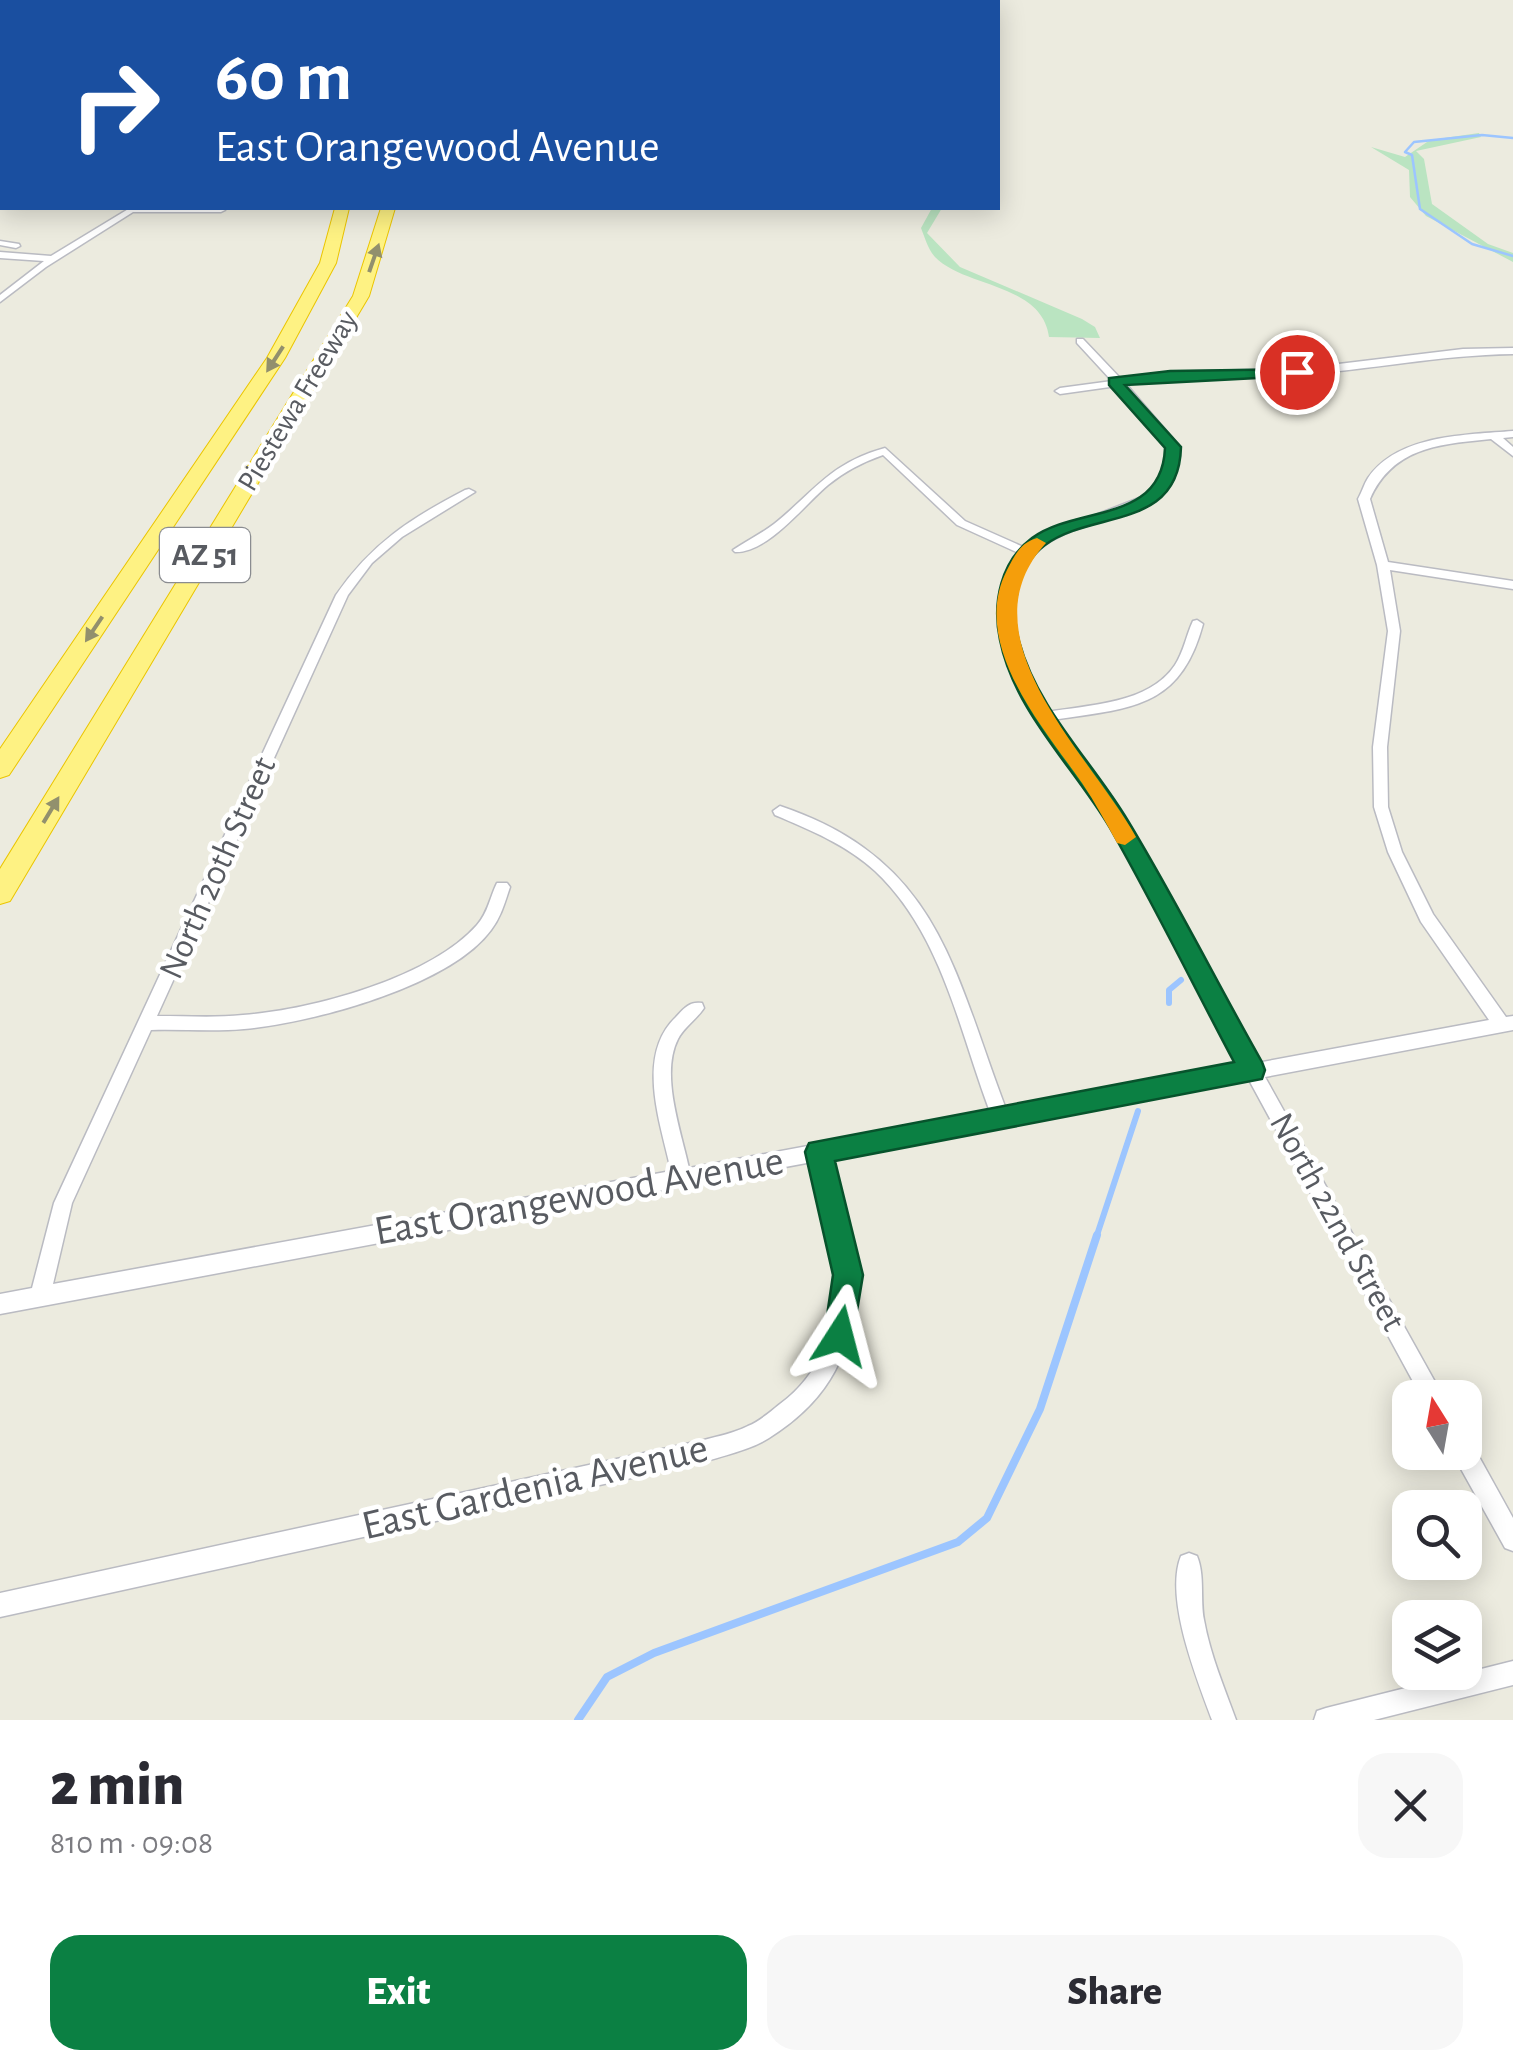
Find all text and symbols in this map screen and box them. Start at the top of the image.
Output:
icon: right [50,40,180,170]
text: 60 m [215,43,352,113]
text: East Orangewood Avenue [215,125,660,170]
one-way arrow [368,243,383,273]
street label: Piestewa Freeway [232,305,364,496]
pin [1255,330,1340,415]
one-way arrow [266,345,284,373]
icon: arrive [1270,345,1325,400]
road number: AZ 51 [160,528,250,582]
one-way arrow [85,616,103,643]
street label: North 20th Street [154,752,282,984]
one-way arrow [42,796,59,824]
street label: North 22nd Street [1263,1107,1411,1337]
street label: East Orangewood Avenue [371,1139,787,1253]
position arrow [788,1284,892,1388]
north arrow [1392,1380,1482,1470]
map controls [1392,1380,1482,1690]
street label: East Gardenia Avenue [358,1427,712,1547]
button: search [1392,1490,1482,1580]
button: layers [1392,1600,1482,1690]
button: close [1358,1753,1463,1858]
text: 2 min [50,1756,184,1816]
text: 810 m · 09:08 [50,1827,213,1859]
button: Exit [50,1935,747,2050]
button: Share [767,1935,1463,2050]

